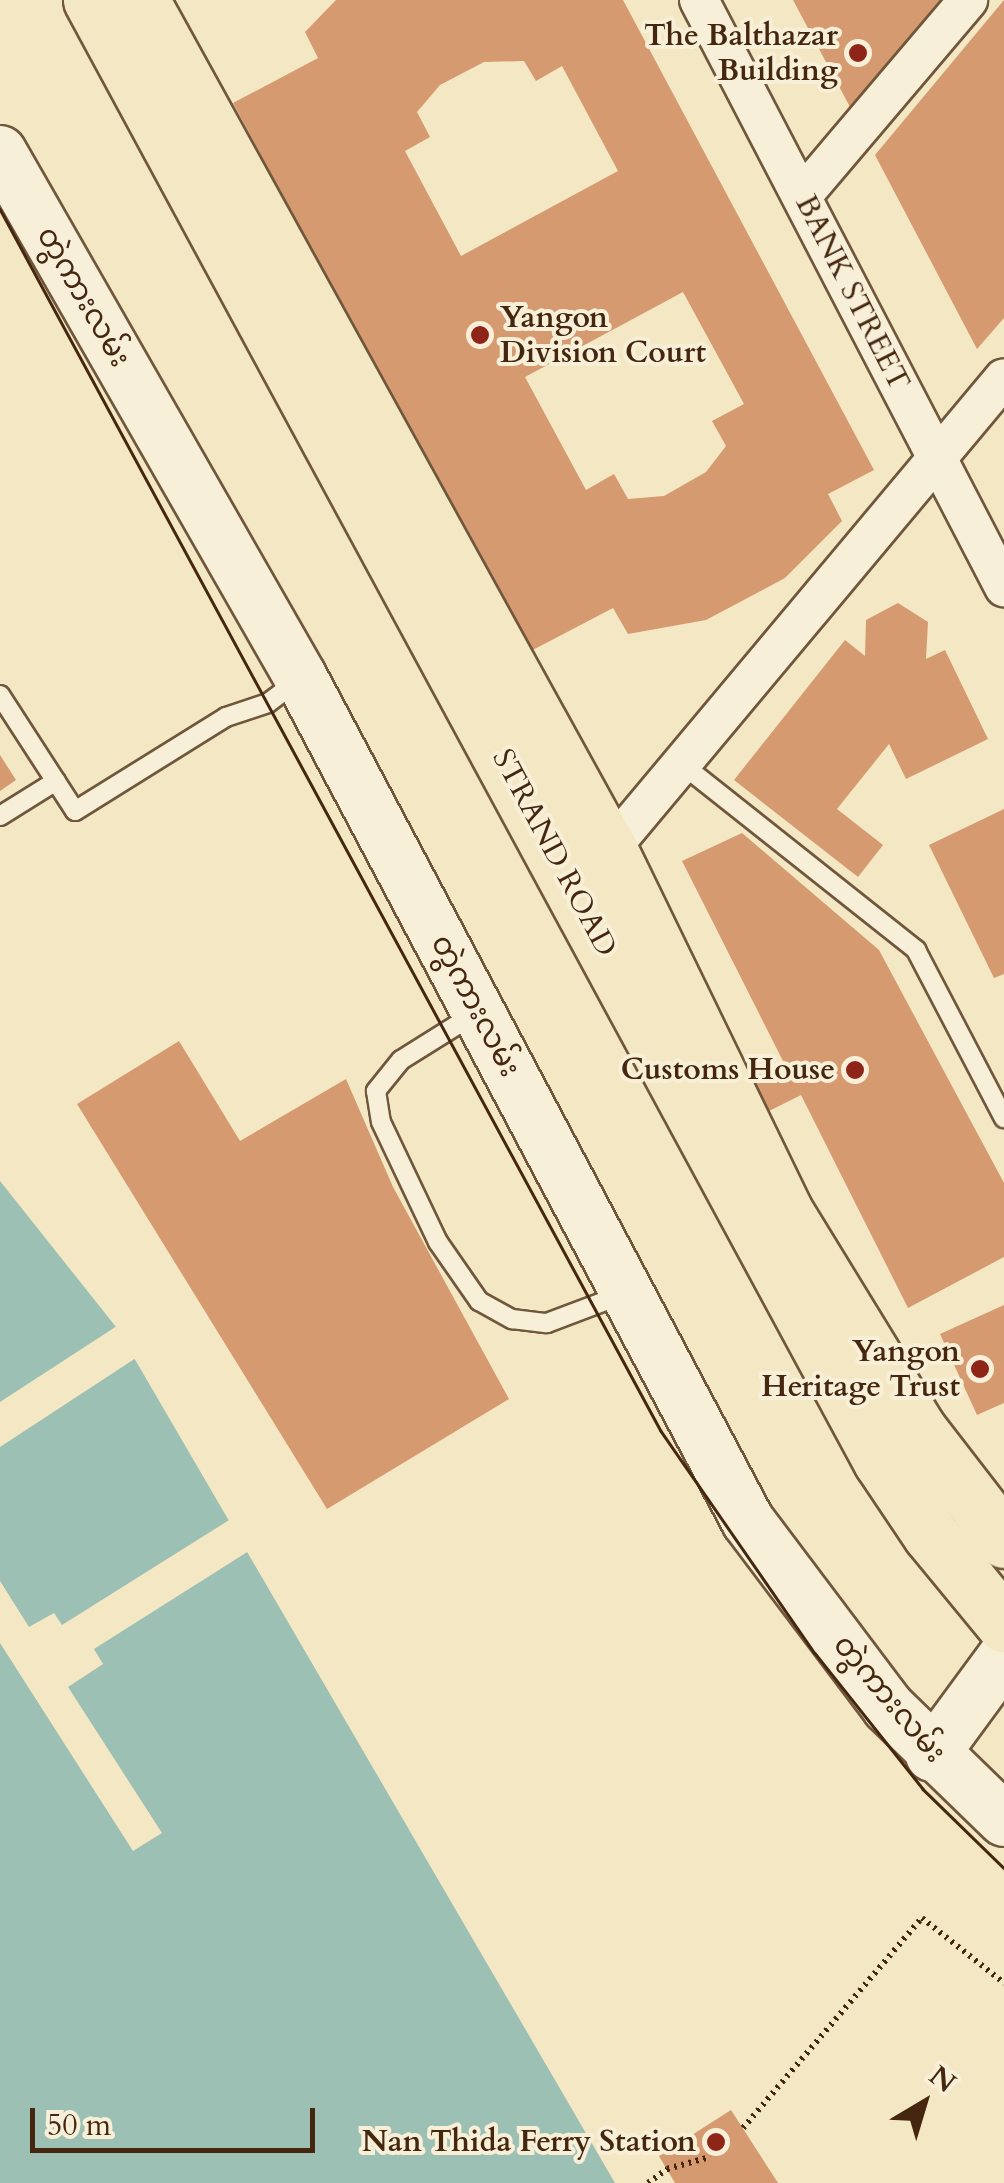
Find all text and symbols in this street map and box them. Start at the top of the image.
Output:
place label: The Balthazar Building [644,18,838,88]
marker: The Balthazar Building [847,42,869,64]
street label: BANK STREET [787,189,917,397]
street label: တွဲကားလမ်း [28,220,138,374]
place label: Yangon Division Court [500,300,706,370]
marker: Yangon Division Court [469,324,491,346]
street label: STRAND ROAD [484,743,624,963]
street label: တွဲကားလမ်း [423,929,527,1083]
place label: Customs House [621,1052,835,1088]
marker: Customs House [844,1059,866,1081]
place label: Yangon Heritage Trust [761,1334,960,1404]
marker: Yangon Heritage Trust [969,1358,991,1380]
street label: တွဲကားလမ်း [825,1628,953,1770]
north arrow [874,2053,974,2153]
text: N [921,2057,964,2102]
scale bar [35,2088,320,2150]
text: 50 m [47,2105,111,2146]
place label: Nan Thida Ferry Station [362,2124,696,2160]
marker: Nan Thida Ferry Station [705,2131,727,2153]

